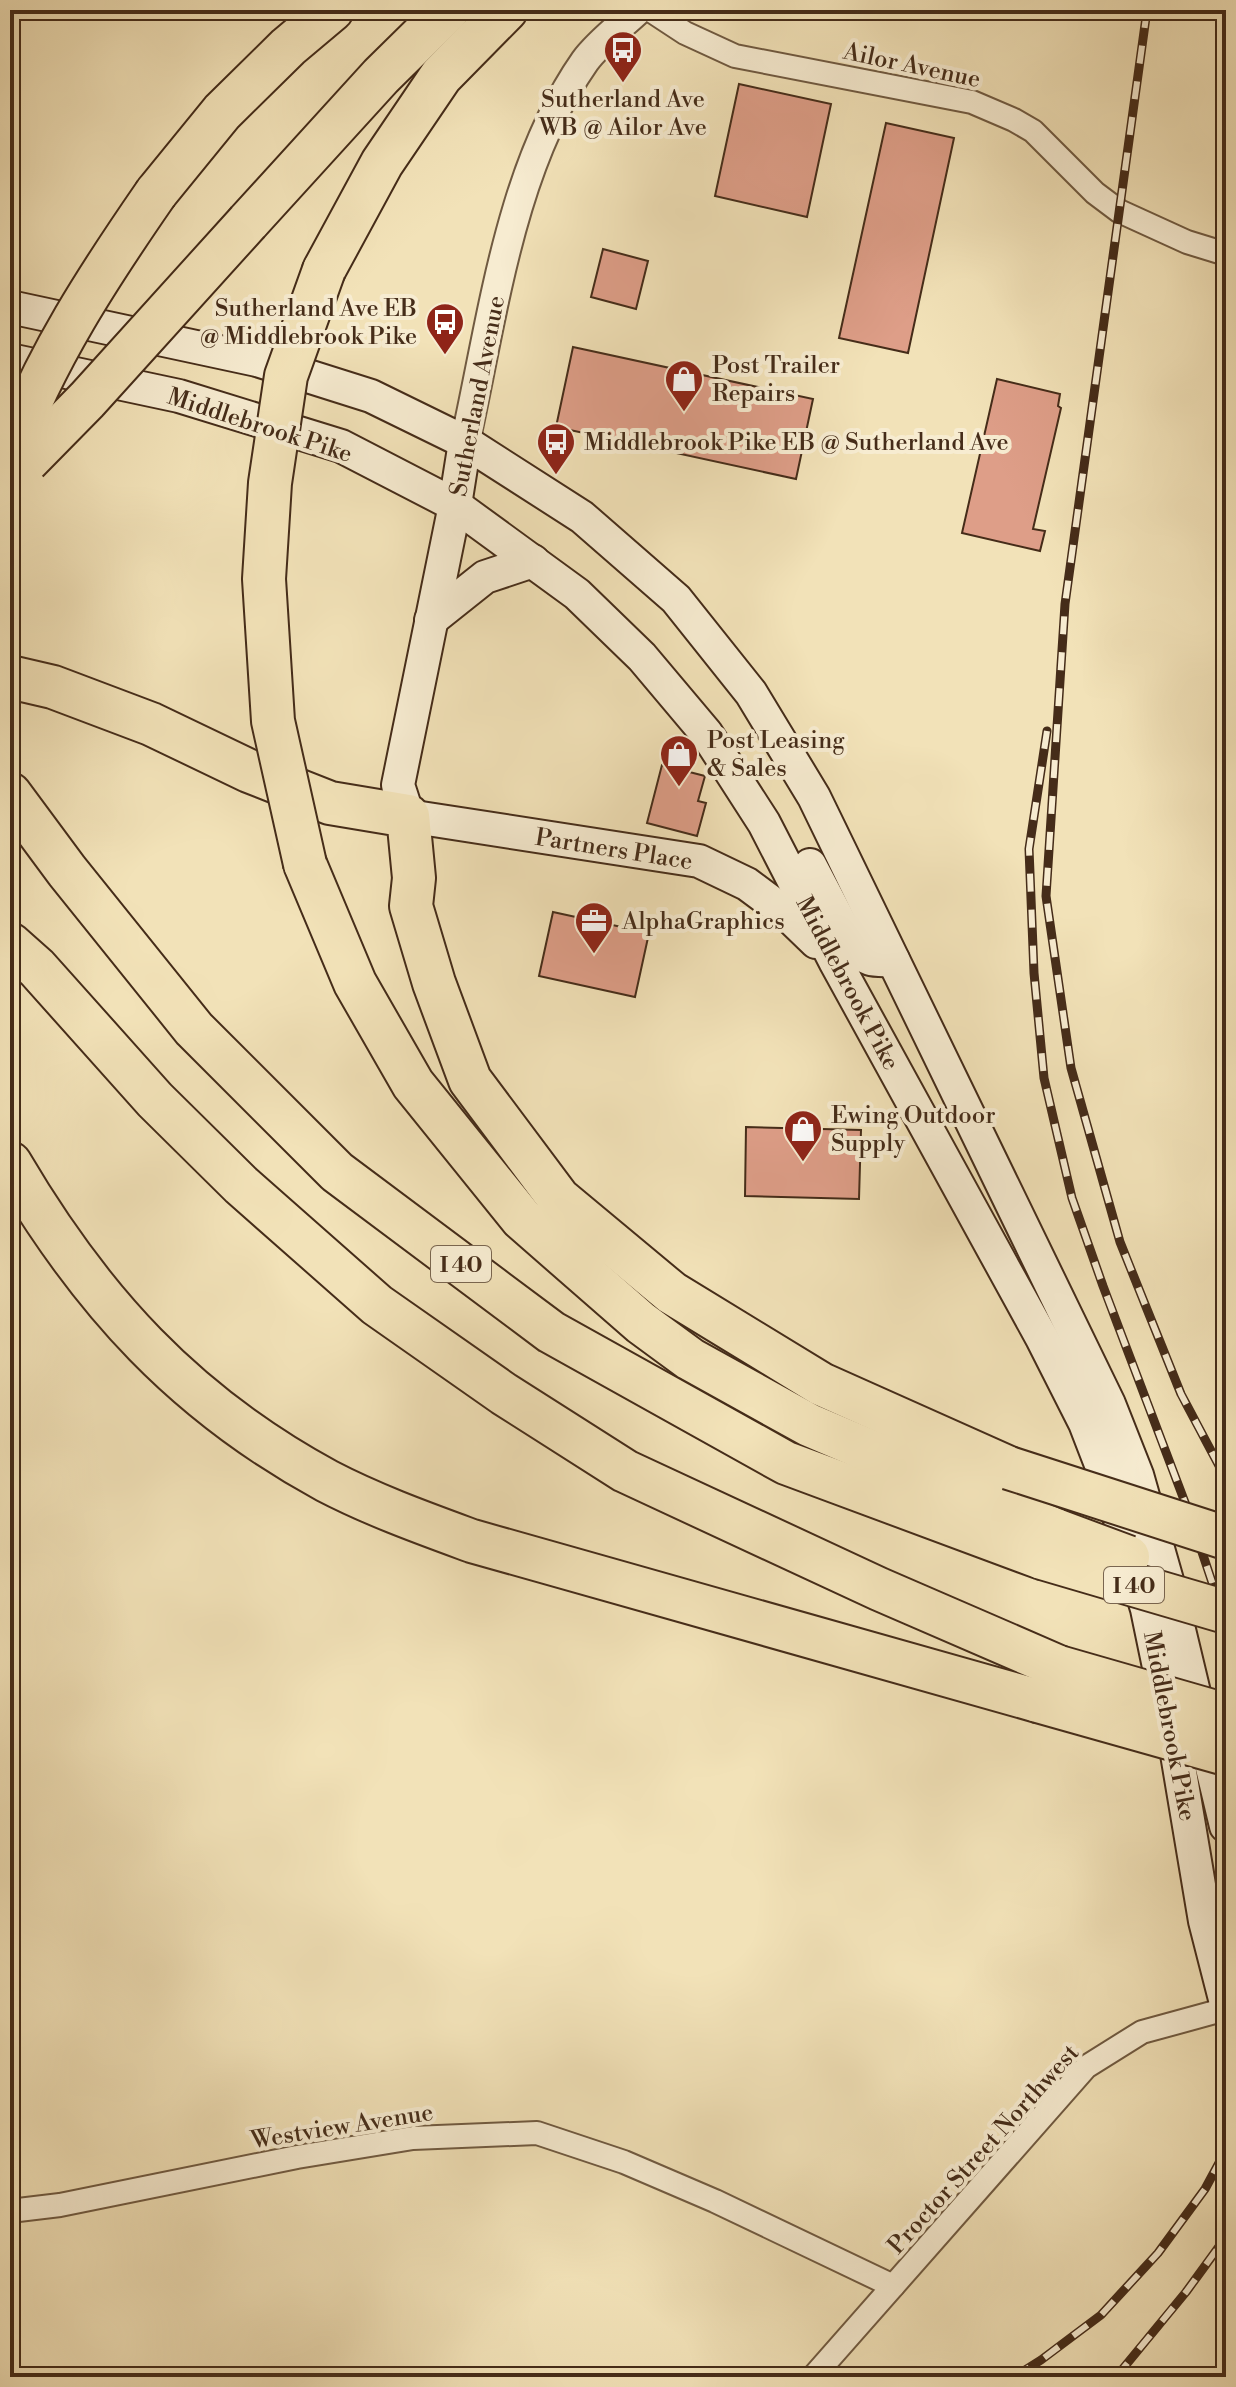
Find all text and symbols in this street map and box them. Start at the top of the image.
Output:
bus stop icon: Sutherland Ave WB @ Ailor Ave [602,29,644,84]
street label: Ailor Avenue [840,37,983,95]
place label: Sutherland Ave WB @ Ailor Ave [538,85,707,143]
street label: Sutherland Avenue [444,293,512,499]
place label: Sutherland Ave EB @ Middlebrook Pike [199,294,417,352]
bus stop icon: Sutherland Ave EB @ Middlebrook Pike [424,301,466,356]
place label: Post Trailer Repairs [712,351,840,409]
shop icon: Post Trailer Repairs [663,358,705,413]
street label: Middlebrook Pike [163,382,356,470]
bus stop icon: Middlebrook Pike EB @ Sutherland Ave [535,421,577,476]
place label: Middlebrook Pike EB @ Sutherland Ave [584,428,1009,458]
place label: Post Leasing & Sales [707,726,845,784]
shop icon: Post Leasing & Sales [658,733,700,788]
street label: Partners Place [533,823,695,877]
street label: Middlebrook Pike [789,891,906,1076]
office icon: AlphaGraphics [573,900,615,955]
place label: AlphaGraphics [621,907,785,937]
place label: Ewing Outdoor Supply [831,1101,996,1159]
shop icon: Ewing Outdoor Supply [782,1108,824,1163]
road number: I 40 [431,1246,491,1282]
road number: I 40 [1104,1567,1164,1603]
street label: Middlebrook Pike [1136,1629,1202,1824]
street label: Proctor Street Northwest [882,2038,1086,2261]
street label: Westview Avenue [248,2098,435,2156]

